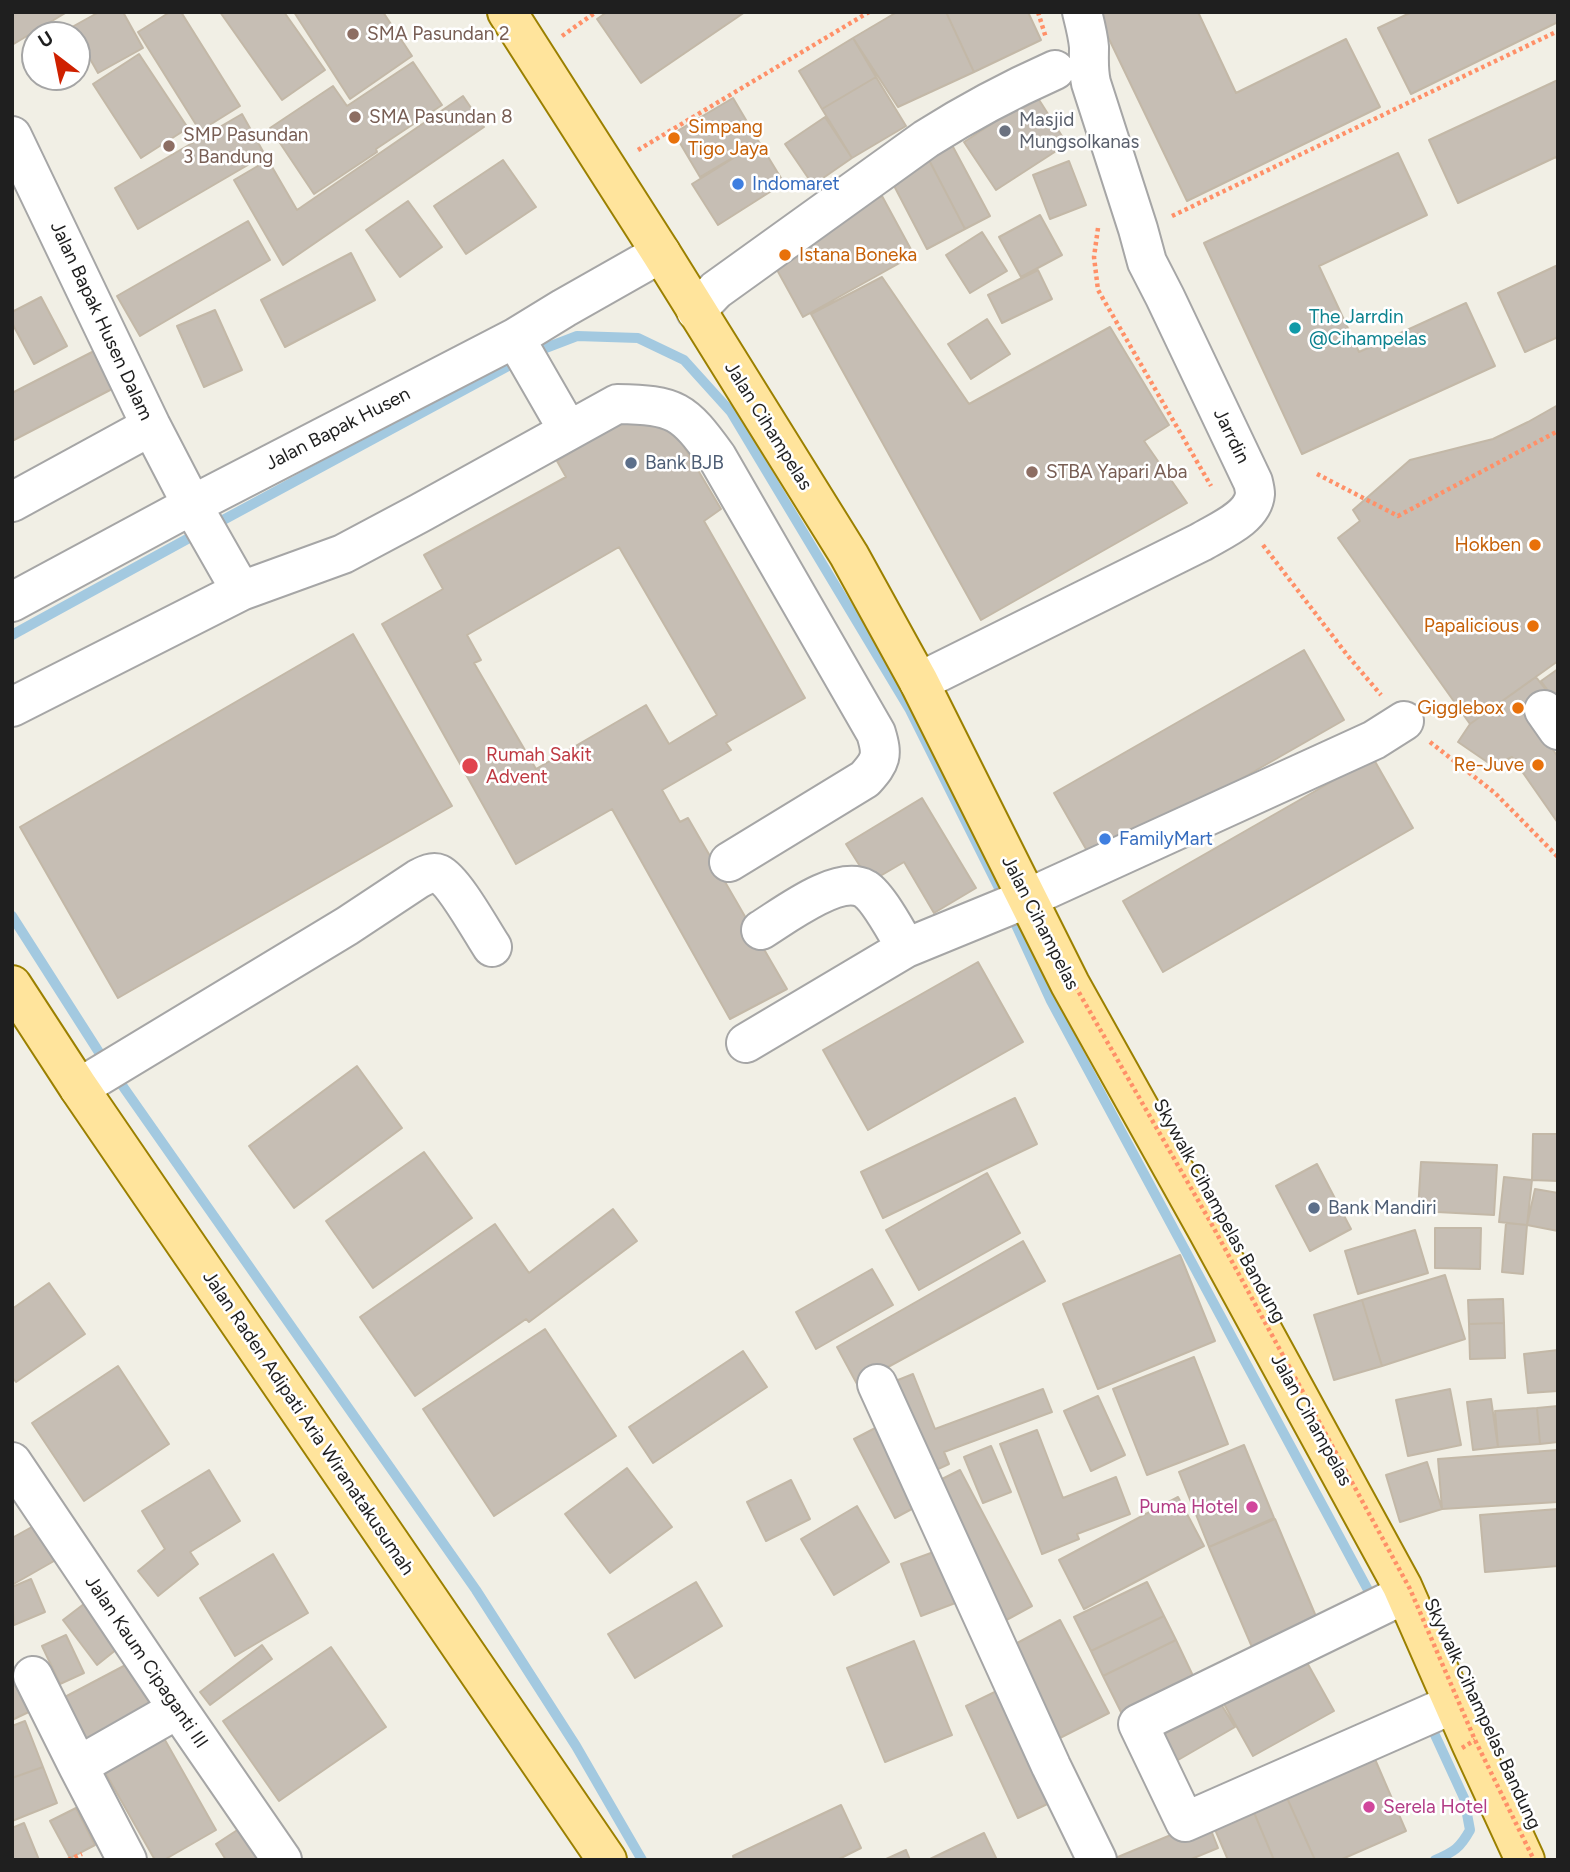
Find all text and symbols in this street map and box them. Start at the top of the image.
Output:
north arrow [21,21,91,91]
place label: SMA Pasundan 2 [367,23,510,45]
text: U [34,26,57,53]
marker: SMA Pasundan 2 [345,26,361,42]
place label: SMA Pasundan 8 [369,106,513,128]
marker: SMA Pasundan 8 [347,109,363,125]
place label: Masjid Mungsolkanas [1019,109,1139,153]
place label: Simpang Tigo Jaya [688,116,769,160]
marker: Masjid Mungsolkanas [997,123,1013,139]
place label: SMP Pasundan 3 Bandung [183,124,308,168]
marker: Simpang Tigo Jaya [666,130,682,146]
marker: SMP Pasundan 3 Bandung [161,138,177,154]
place label: Indomaret [752,173,840,195]
marker: Indomaret [730,176,746,192]
street label: Jalan Bapak Husen Dalam [45,218,157,424]
place label: Istana Boneka [799,244,917,266]
marker: Istana Boneka [777,247,793,263]
place label: The Jarrdin @Cihampelas [1309,306,1427,350]
marker: The Jarrdin @Cihampelas [1287,320,1303,336]
street label: Jalan Cihampelas [719,357,817,495]
street label: Jalan Bapak Husen [262,383,414,475]
street label: Jarrdin [1208,405,1254,467]
place label: Bank BJB [645,452,724,474]
marker: Bank BJB [623,455,639,471]
place label: STBA Yapari Aba [1046,461,1187,483]
marker: STBA Yapari Aba [1024,464,1040,480]
place label: Hokben [1454,534,1521,556]
marker: Hokben [1527,537,1543,553]
place label: Papalicious [1424,615,1519,637]
marker: Papalicious [1525,618,1541,634]
place label: Gigglebox [1417,697,1504,719]
marker: Gigglebox [1510,700,1526,716]
place label: Rumah Sakit Advent [486,744,592,788]
place label: Re-Juve [1453,754,1524,776]
marker: Rumah Sakit Advent [460,756,480,776]
marker: Re-Juve [1530,757,1546,773]
place label: FamilyMart [1119,828,1213,850]
marker: FamilyMart [1097,831,1113,847]
street label: Jalan Cihampelas [996,852,1084,994]
street label: Skywalk Cihampelas Bandung [1148,1095,1290,1327]
place label: Bank Mandiri [1328,1197,1437,1219]
marker: Bank Mandiri [1306,1200,1322,1216]
street label: Jalan Raden Adipati Aria Wiranatakusumah [197,1266,419,1580]
street label: Jalan Cihampelas [1265,1350,1357,1490]
place label: Puma Hotel [1139,1496,1238,1518]
marker: Puma Hotel [1244,1499,1260,1515]
street label: Jalan Kaum Cipaganti III [80,1571,212,1753]
street label: Skywalk Cihampelas Bandung [1418,1595,1546,1833]
place label: Serela Hotel [1383,1796,1487,1818]
marker: Serela Hotel [1361,1799,1377,1815]

